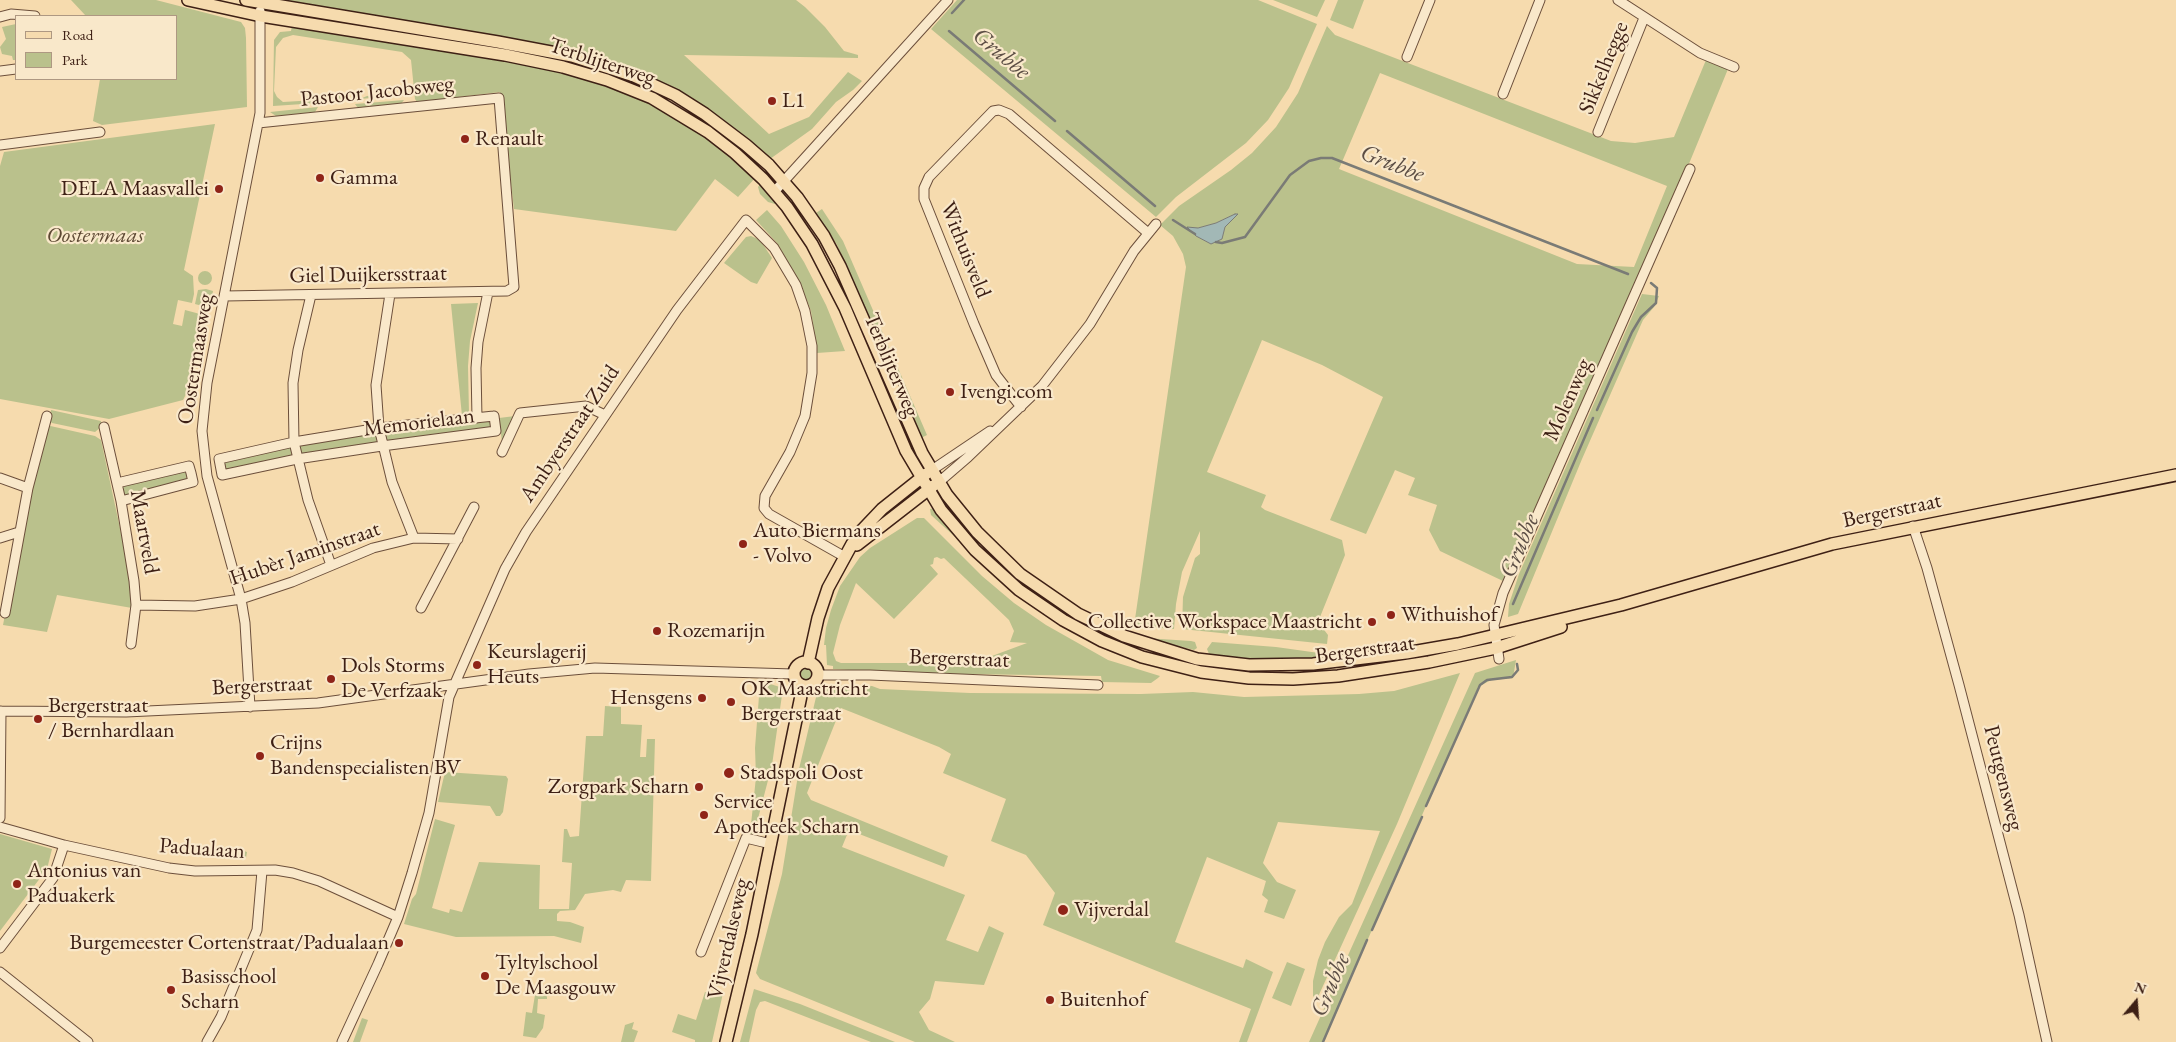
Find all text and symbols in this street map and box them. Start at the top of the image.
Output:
legend [15,15,178,80]
street label: Sikkelhegge [1573,18,1635,118]
water label: Grubbe [966,22,1036,86]
text: Road [62,25,93,44]
street label: Terblijterweg [545,32,659,92]
text: Park [62,50,88,69]
street label: Pastoor Jacobsweg [299,71,455,113]
place label: L1 [782,88,805,114]
marker: L1 [766,95,778,107]
place label: Renault [475,126,543,152]
marker: Renault [459,133,471,145]
water label: Grubbe [1356,139,1428,189]
place label: Gamma [330,165,398,191]
marker: Gamma [314,172,326,184]
place label: DELA Maasvallei [61,176,209,202]
marker: DELA Maasvallei [213,183,225,195]
street label: Withuisveld [934,198,996,302]
park label: Oostermaas [47,223,143,249]
street label: Giel Duijkersstraat [289,260,447,290]
street label: Oostermaasweg [173,292,219,426]
street label: Terblijterweg [857,309,925,421]
street label: Molenweg [1538,355,1598,445]
street label: Ambyerstraat Zuid [514,360,626,508]
place label: Ivengi.com [960,379,1053,405]
marker: Ivengi.com [944,386,956,398]
street label: Memorielaan [362,403,476,443]
street label: Maartveld [124,488,164,576]
street label: Bergerstraat [1840,488,1944,534]
water label: Grubbe [1494,510,1546,582]
street label: Hubèr Jaminstraat [226,516,384,592]
place label: Auto Biermans - Volvo [753,518,881,570]
marker: Auto Biermans - Volvo [737,538,749,550]
place label: Withuishof [1401,602,1498,628]
place label: Collective Workspace Maastricht [1088,609,1362,635]
marker: Withuishof [1385,609,1397,621]
marker: Collective Workspace Maastricht [1366,616,1378,628]
place label: Rozemarijn [667,618,765,644]
marker: Rozemarijn [651,625,663,637]
street label: Bergerstraat [1314,630,1416,670]
place label: Keurslagerij Heuts [487,639,587,690]
street label: Bergerstraat [908,644,1010,674]
place label: Dols Storms De Verfzaak [341,653,445,704]
marker: Keurslagerij Heuts [471,659,483,671]
street label: Bergerstraat [211,670,313,702]
marker: Dols Storms De Verfzaak [325,673,337,685]
place label: OK Maastricht Bergerstraat [741,676,868,728]
place label: Hensgens [610,685,692,711]
marker: Hensgens [696,692,708,704]
place label: Bergerstraat / Bernhardlaan [48,693,175,744]
marker: OK Maastricht Bergerstraat [725,696,737,708]
marker: Bergerstraat / Bernhardlaan [32,713,44,725]
street label: Peutgensweg [1977,723,2029,833]
place label: Crijns Bandenspecialisten BV [270,730,461,781]
marker: Crijns Bandenspecialisten BV [254,750,266,762]
place label: Stadspoli Oost [740,760,863,786]
marker: Stadspoli Oost [722,766,736,780]
place label: Zorgpark Scharn [548,774,689,800]
marker: Zorgpark Scharn [693,781,705,793]
place label: Service Apotheek Scharn [714,789,860,840]
marker: Service Apotheek Scharn [698,809,710,821]
street label: Padualaan [158,833,246,865]
place label: Antonius van Paduakerk [27,858,141,909]
street label: Vijverdalseweg [702,876,756,1002]
marker: Antonius van Paduakerk [11,878,23,890]
place label: Vijverdal [1074,897,1149,923]
marker: Vijverdal [1056,903,1070,917]
place label: Burgemeester Cortenstraat/Padualaan [69,930,389,956]
marker: Burgemeester Cortenstraat/Padualaan [393,937,405,949]
water label: Grubbe [1305,949,1357,1021]
place label: Tyltylschool De Maasgouw [495,950,616,1001]
place label: Basisschool Scharn [181,964,276,1016]
marker: Tyltylschool De Maasgouw [479,970,491,982]
north arrow [2111,977,2161,1027]
text: N [2132,977,2149,998]
marker: Basisschool Scharn [165,984,177,996]
place label: Buitenhof [1060,987,1146,1013]
marker: Buitenhof [1044,994,1056,1006]

